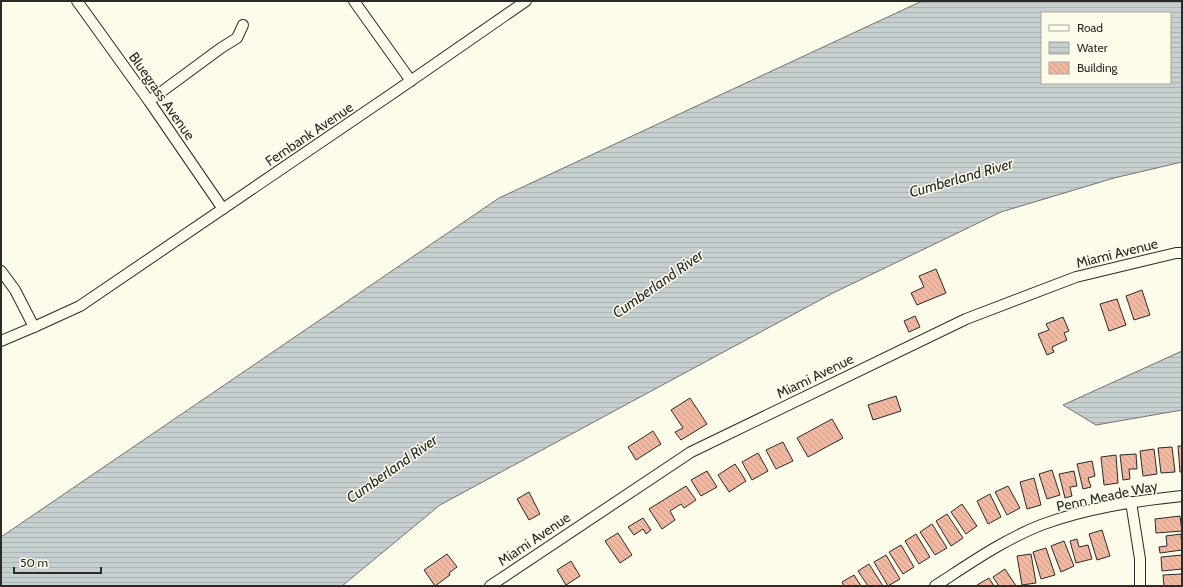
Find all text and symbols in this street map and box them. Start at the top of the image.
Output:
legend [1041,12,1171,84]
text: Road [1077,20,1103,35]
text: Water [1077,40,1108,55]
street label: Bluegrass Avenue [125,49,199,143]
text: Building [1077,60,1119,75]
street label: Fernbank Avenue [262,98,356,170]
water label: Cumberland River [907,154,1016,201]
street label: Miami Avenue [1074,234,1160,272]
water label: Cumberland River [609,245,708,322]
street label: Miami Avenue [773,350,857,402]
water label: Cumberland River [343,430,442,507]
street label: Penn Meade Way [1055,476,1159,516]
street label: Miami Avenue [494,508,574,570]
scale bar [14,549,101,575]
text: 50 m [20,555,48,570]

